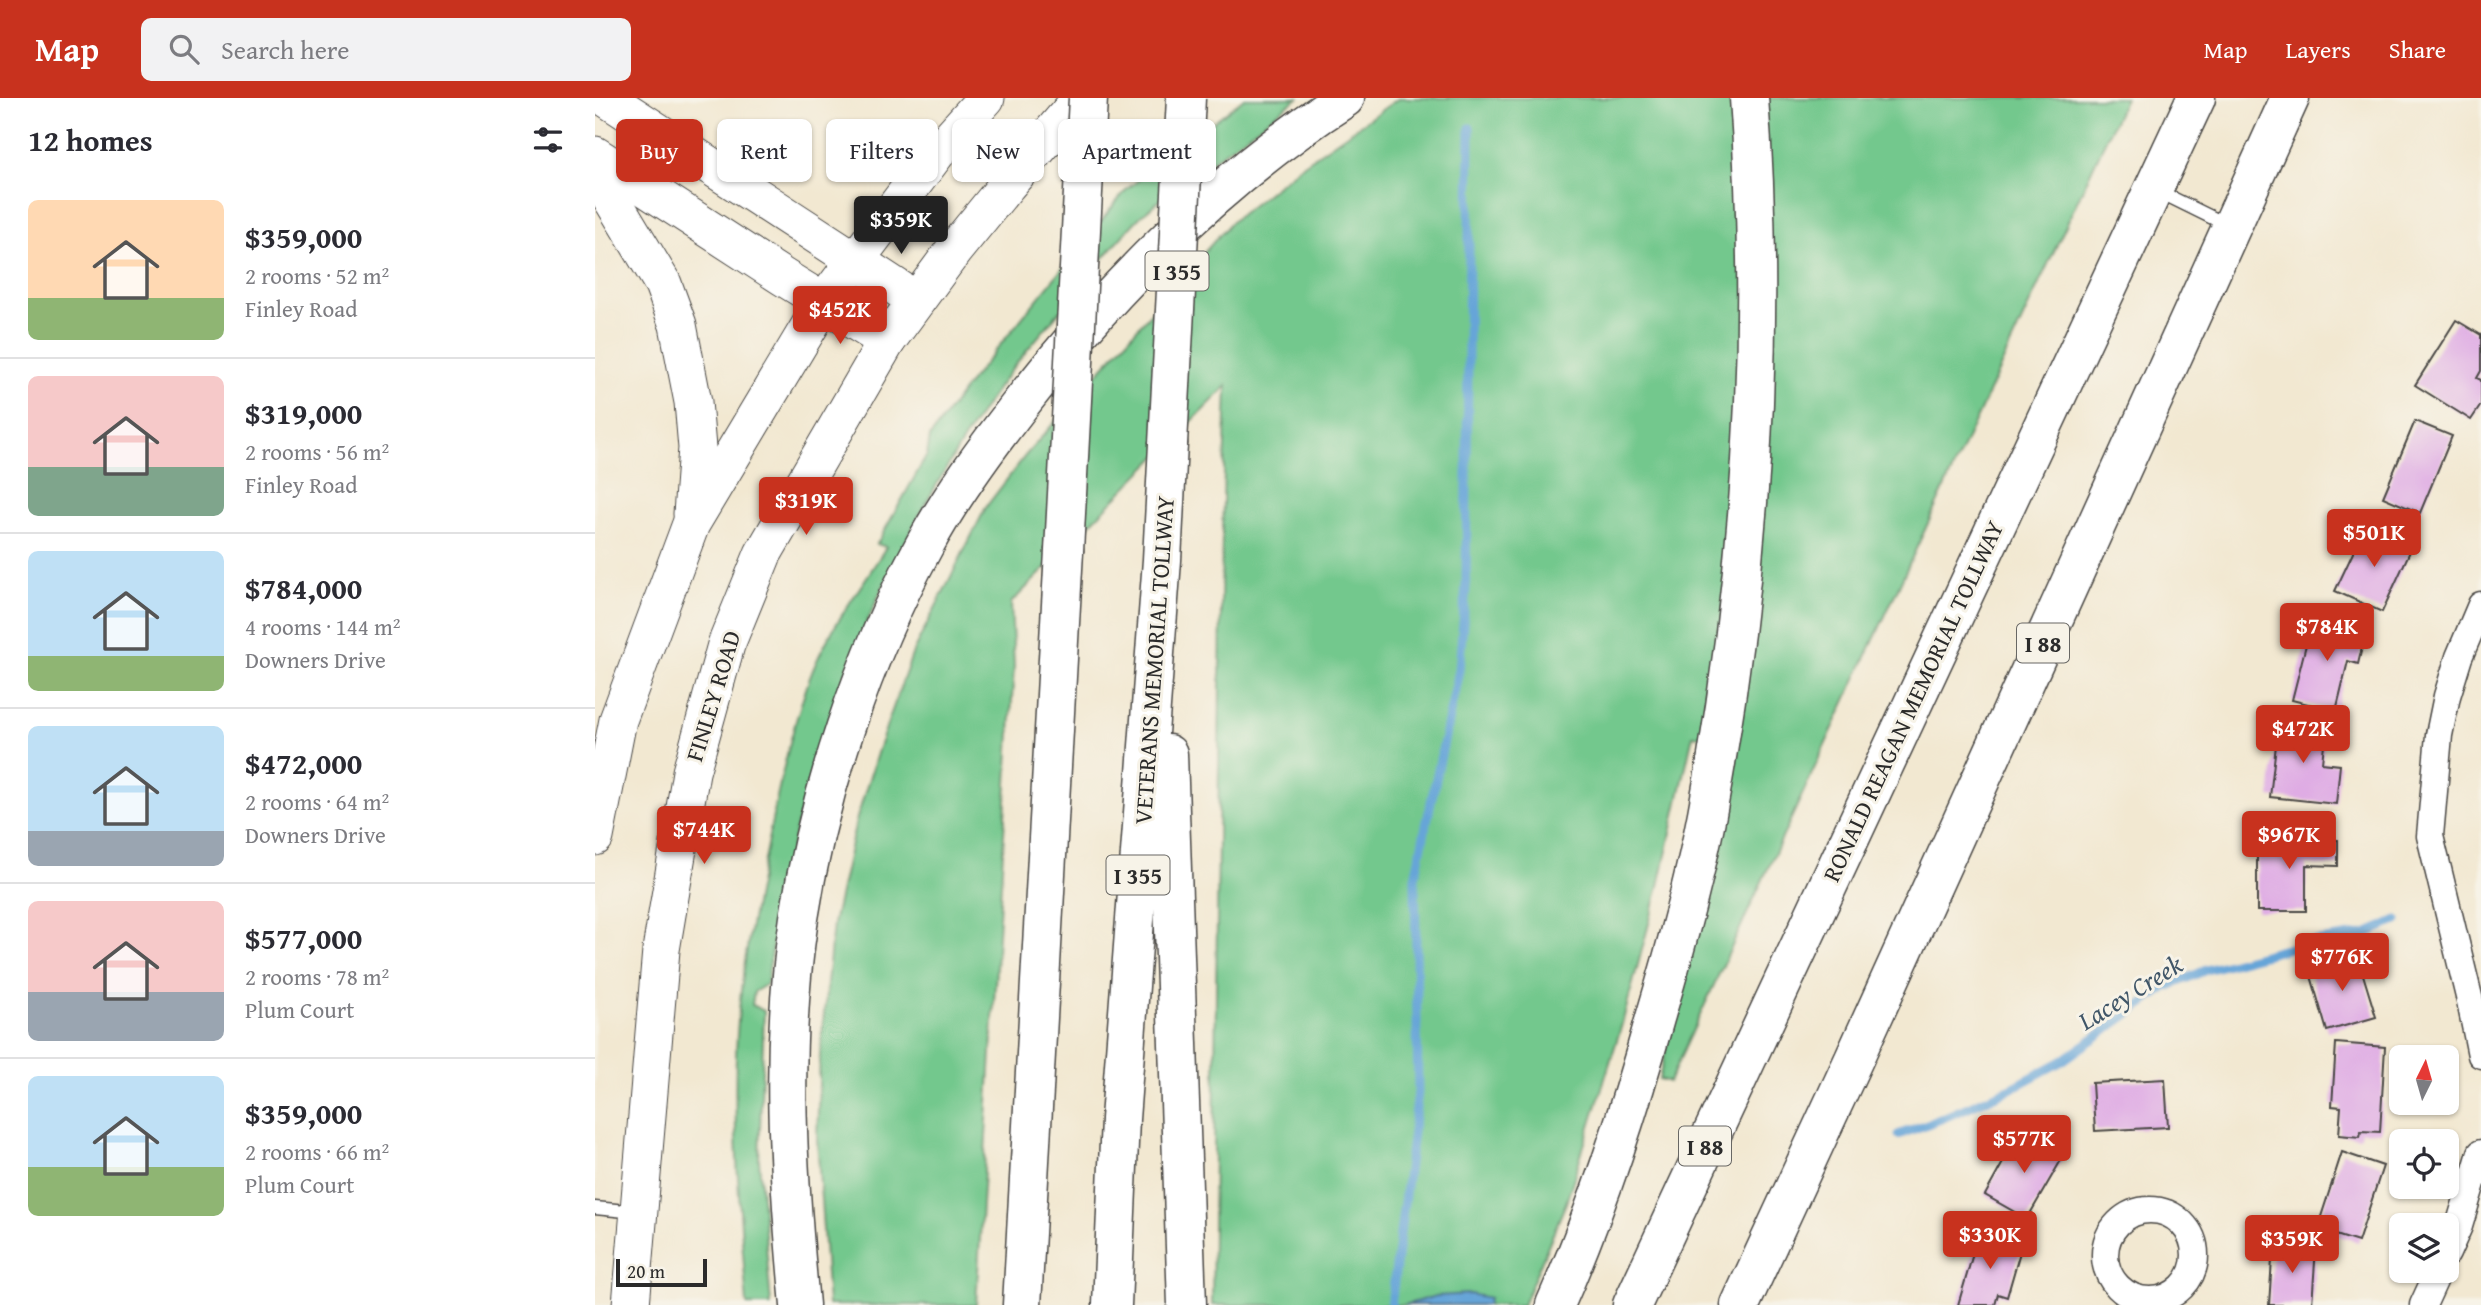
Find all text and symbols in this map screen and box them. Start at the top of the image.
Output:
search box [141,18,631,81]
text: Map [35,25,99,73]
icon: search [165,30,203,68]
text: Search here [221,30,349,69]
text: Map [2204,32,2247,67]
text: Layers [2285,32,2351,67]
text: Share [2389,32,2446,67]
text: 12 homes [28,118,153,162]
chip: Buy [616,119,703,182]
chip: Rent [717,119,812,182]
chip: Filters [826,119,938,182]
chip: New [952,119,1044,182]
chip: Apartment [1058,119,1216,182]
icon: filters [529,121,567,159]
pin: $359K [852,197,950,256]
text: $359K [870,202,932,235]
text: $359,000 [245,215,362,259]
icon: home [84,228,168,312]
road number: I 355 [1145,252,1209,290]
text: 2 rooms · 52 m² [245,259,389,292]
pin: $452K [791,286,889,346]
text: Finley Road [245,292,357,325]
text: $452K [809,292,871,325]
text: $319,000 [245,391,362,435]
icon: home [84,404,168,488]
text: 2 rooms · 56 m² [245,435,389,468]
text: Finley Road [245,468,357,501]
pin: $319K [757,478,855,537]
text: $319K [775,483,837,516]
street label: VETERANS MEMORIAL TOLLWAY [1125,494,1183,826]
pin: $501K [2325,510,2423,569]
street label: RONALD REAGAN MEMORIAL TOLLWAY [1814,515,2012,887]
text: $501K [2343,515,2405,548]
text: $784,000 [245,566,362,610]
icon: home [84,579,168,663]
pin: $784K [2278,603,2376,663]
text: $784K [2296,609,2358,642]
text: 4 rooms · 144 m² [245,610,400,643]
road number: I 88 [2017,624,2069,663]
street label: FINLEY ROAD [677,626,749,766]
text: Downers Drive [245,643,386,676]
pin: $472K [2254,706,2352,765]
text: $472K [2272,711,2334,744]
text: $472,000 [245,741,362,785]
icon: home [84,754,168,838]
text: 2 rooms · 64 m² [245,785,389,818]
pin: $744K [655,806,753,866]
text: $744K [673,812,735,845]
pin: $967K [2240,812,2338,871]
text: $967K [2258,817,2320,850]
text: Downers Drive [245,818,386,851]
road number: I 355 [1107,856,1169,894]
text: $577,000 [245,916,362,960]
icon: home [84,929,168,1013]
pin: $776K [2293,934,2391,993]
text: $776K [2311,939,2373,972]
water label: Lacey Creek [2069,944,2190,1040]
text: 2 rooms · 78 m² [245,960,389,993]
text: Plum Court [245,993,354,1026]
north arrow [2389,1045,2459,1115]
map controls [2389,1045,2459,1283]
text: $359,000 [245,1091,362,1135]
icon: home [84,1104,168,1188]
pin: $577K [1975,1116,2073,1175]
text: $577K [1993,1121,2055,1154]
road number: I 88 [1679,1126,1731,1166]
button: locate [2389,1129,2459,1199]
text: 2 rooms · 66 m² [245,1135,389,1168]
text: Plum Court [245,1168,354,1201]
pin: $330K [1941,1212,2039,1271]
button: layers [2389,1213,2459,1283]
pin: $359K [2243,1216,2341,1275]
text: $330K [1959,1217,2021,1250]
text: $359K [2261,1221,2323,1254]
scale bar [616,1256,707,1288]
text: 20 m [627,1257,665,1285]

